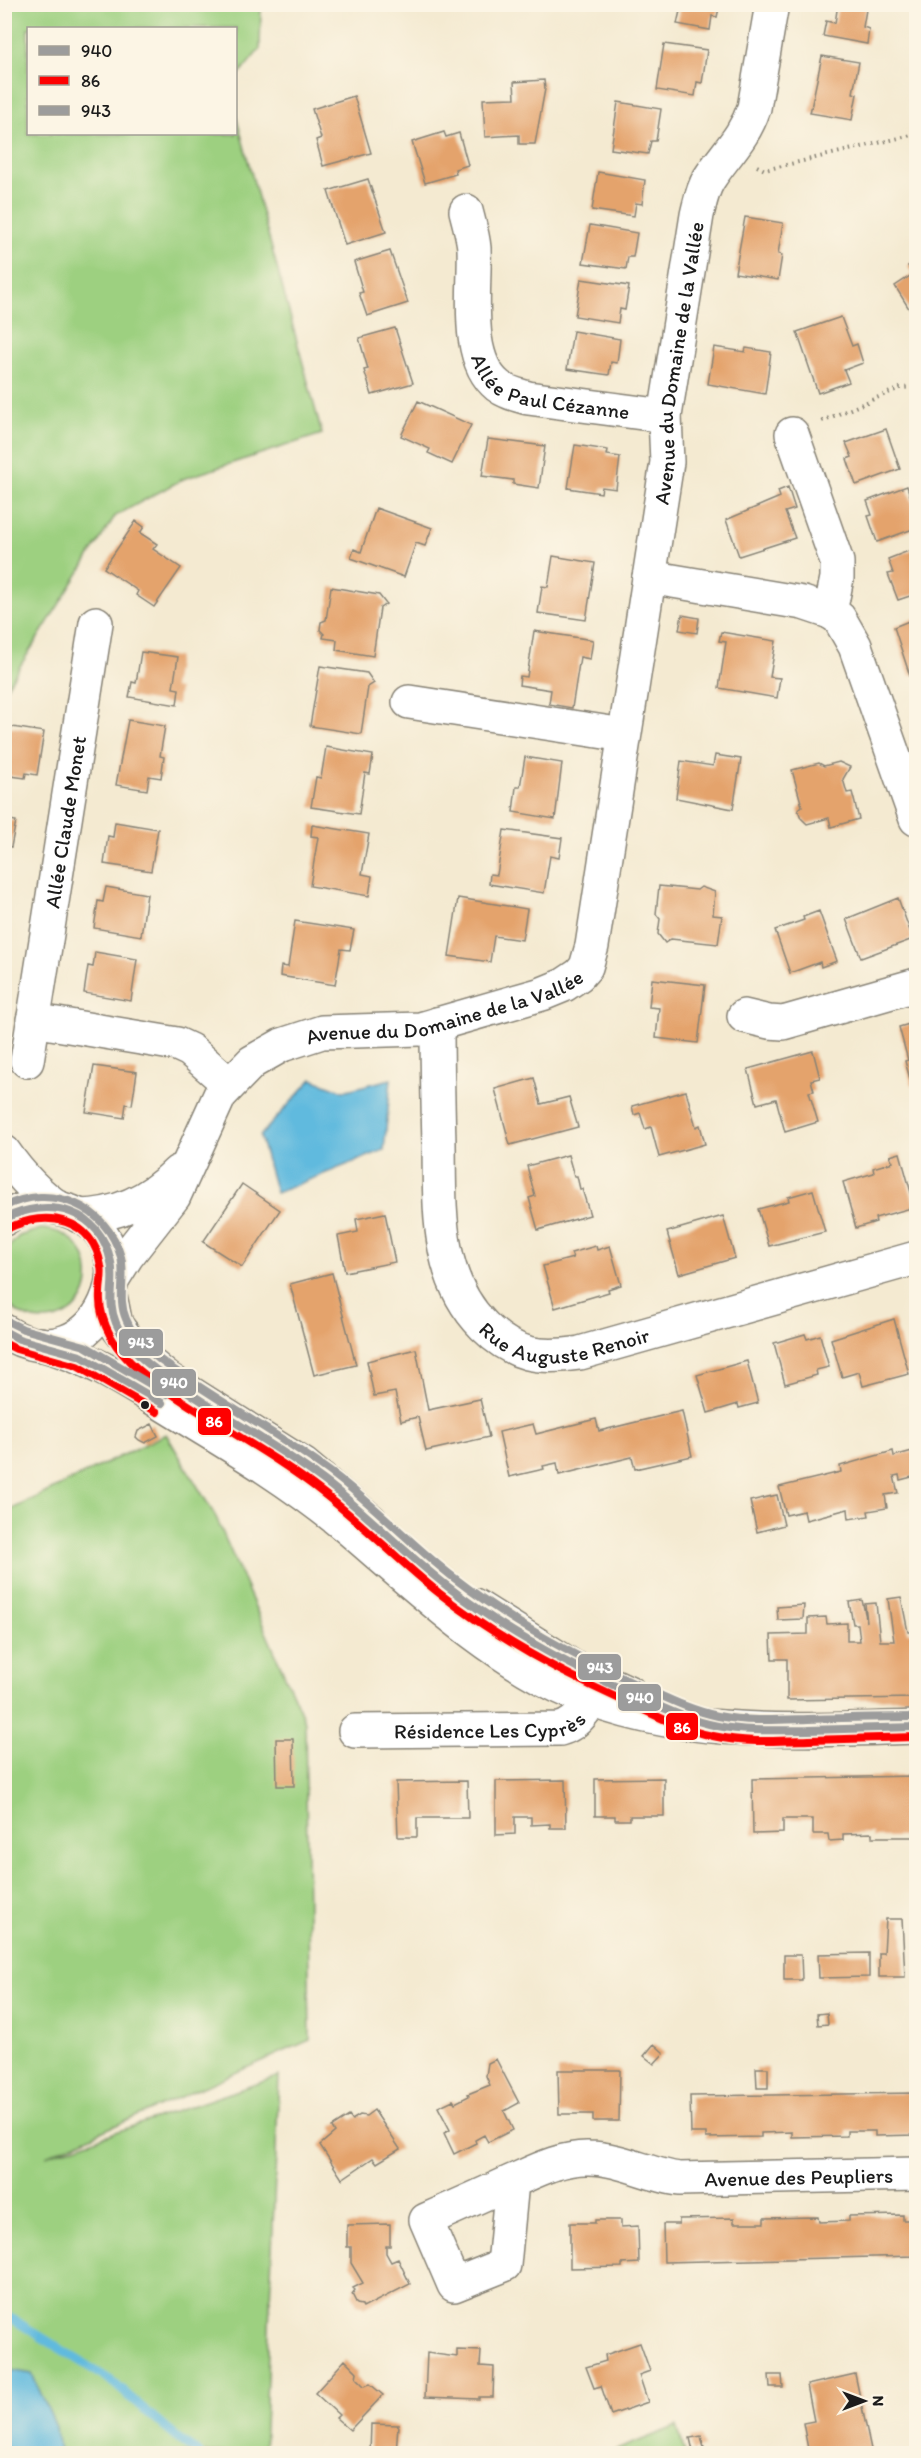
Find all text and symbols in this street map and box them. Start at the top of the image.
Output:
legend [27,27,237,135]
text: 940 [81,40,112,62]
text: 86 [81,70,100,92]
text: 943 [81,100,111,122]
street label: Avenue du Domaine de la Vallée [648,220,708,506]
street label: Allée Paul Cézanne [467,350,631,424]
street label: Allée Claude Monet [39,734,91,910]
street label: Avenue du Domaine de la Vallée [302,964,588,1049]
street label: Rue Auguste Renoir [474,1316,652,1368]
line badge: 943 [118,1328,164,1357]
text: 943 [128,1333,155,1352]
line badge: 940 [151,1368,197,1397]
text: 940 [160,1373,188,1392]
unlabelled marker [139,1399,151,1411]
line badge: 86 [197,1407,232,1436]
text: 86 [205,1412,223,1431]
line badge: 943 [577,1653,622,1681]
text: 943 [587,1658,614,1677]
line badge: 940 [617,1683,662,1712]
text: 940 [626,1688,654,1707]
street label: Résidence Les Cyprès [394,1706,590,1743]
line badge: 86 [665,1712,699,1741]
text: 86 [673,1718,691,1737]
street label: Avenue des Peupliers [704,2162,894,2191]
north arrow [834,2371,894,2431]
text: N [869,2396,888,2406]

